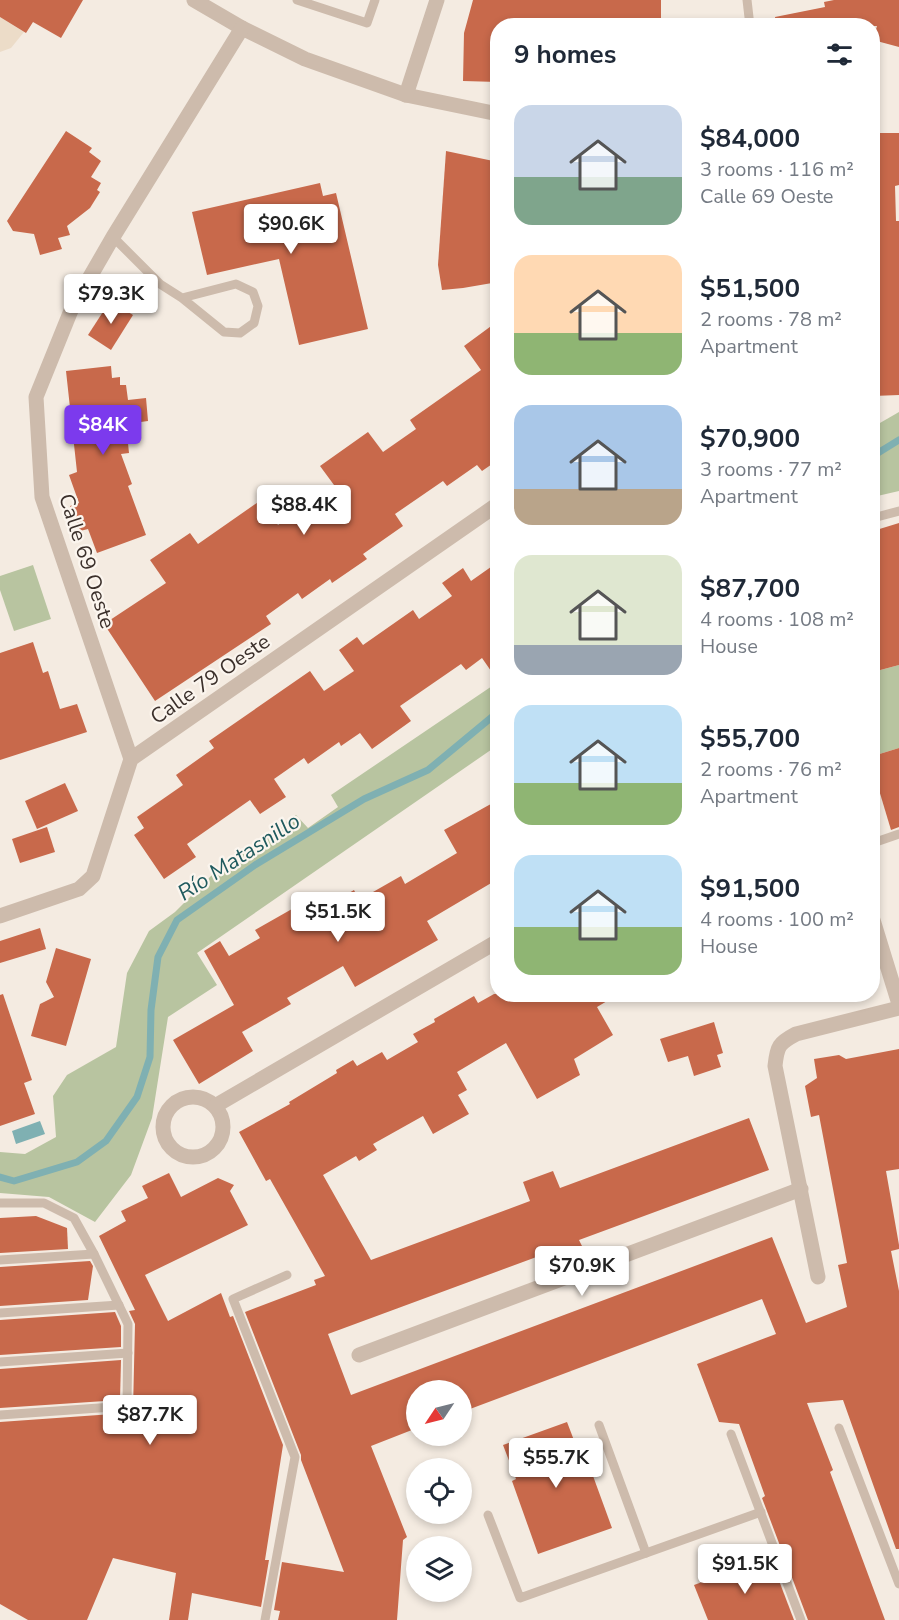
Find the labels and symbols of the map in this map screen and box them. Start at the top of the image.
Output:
pin: $90.6K [242,204,340,255]
pin: $79.3K [62,274,160,325]
pin: $84K [67,405,139,456]
pin: $88.4K [255,485,353,536]
street label: Calle 69 Oeste [52,490,122,632]
street label: Calle 79 Oeste [145,627,275,731]
water label: Río Matasnillo [172,806,306,908]
pin: $51.5K [289,892,387,943]
pin: $70.9K [533,1246,631,1297]
north arrow [406,1380,472,1446]
pin: $87.7K [101,1395,199,1446]
pin: $55.7K [507,1438,605,1489]
pin: $91.5K [696,1544,794,1595]

